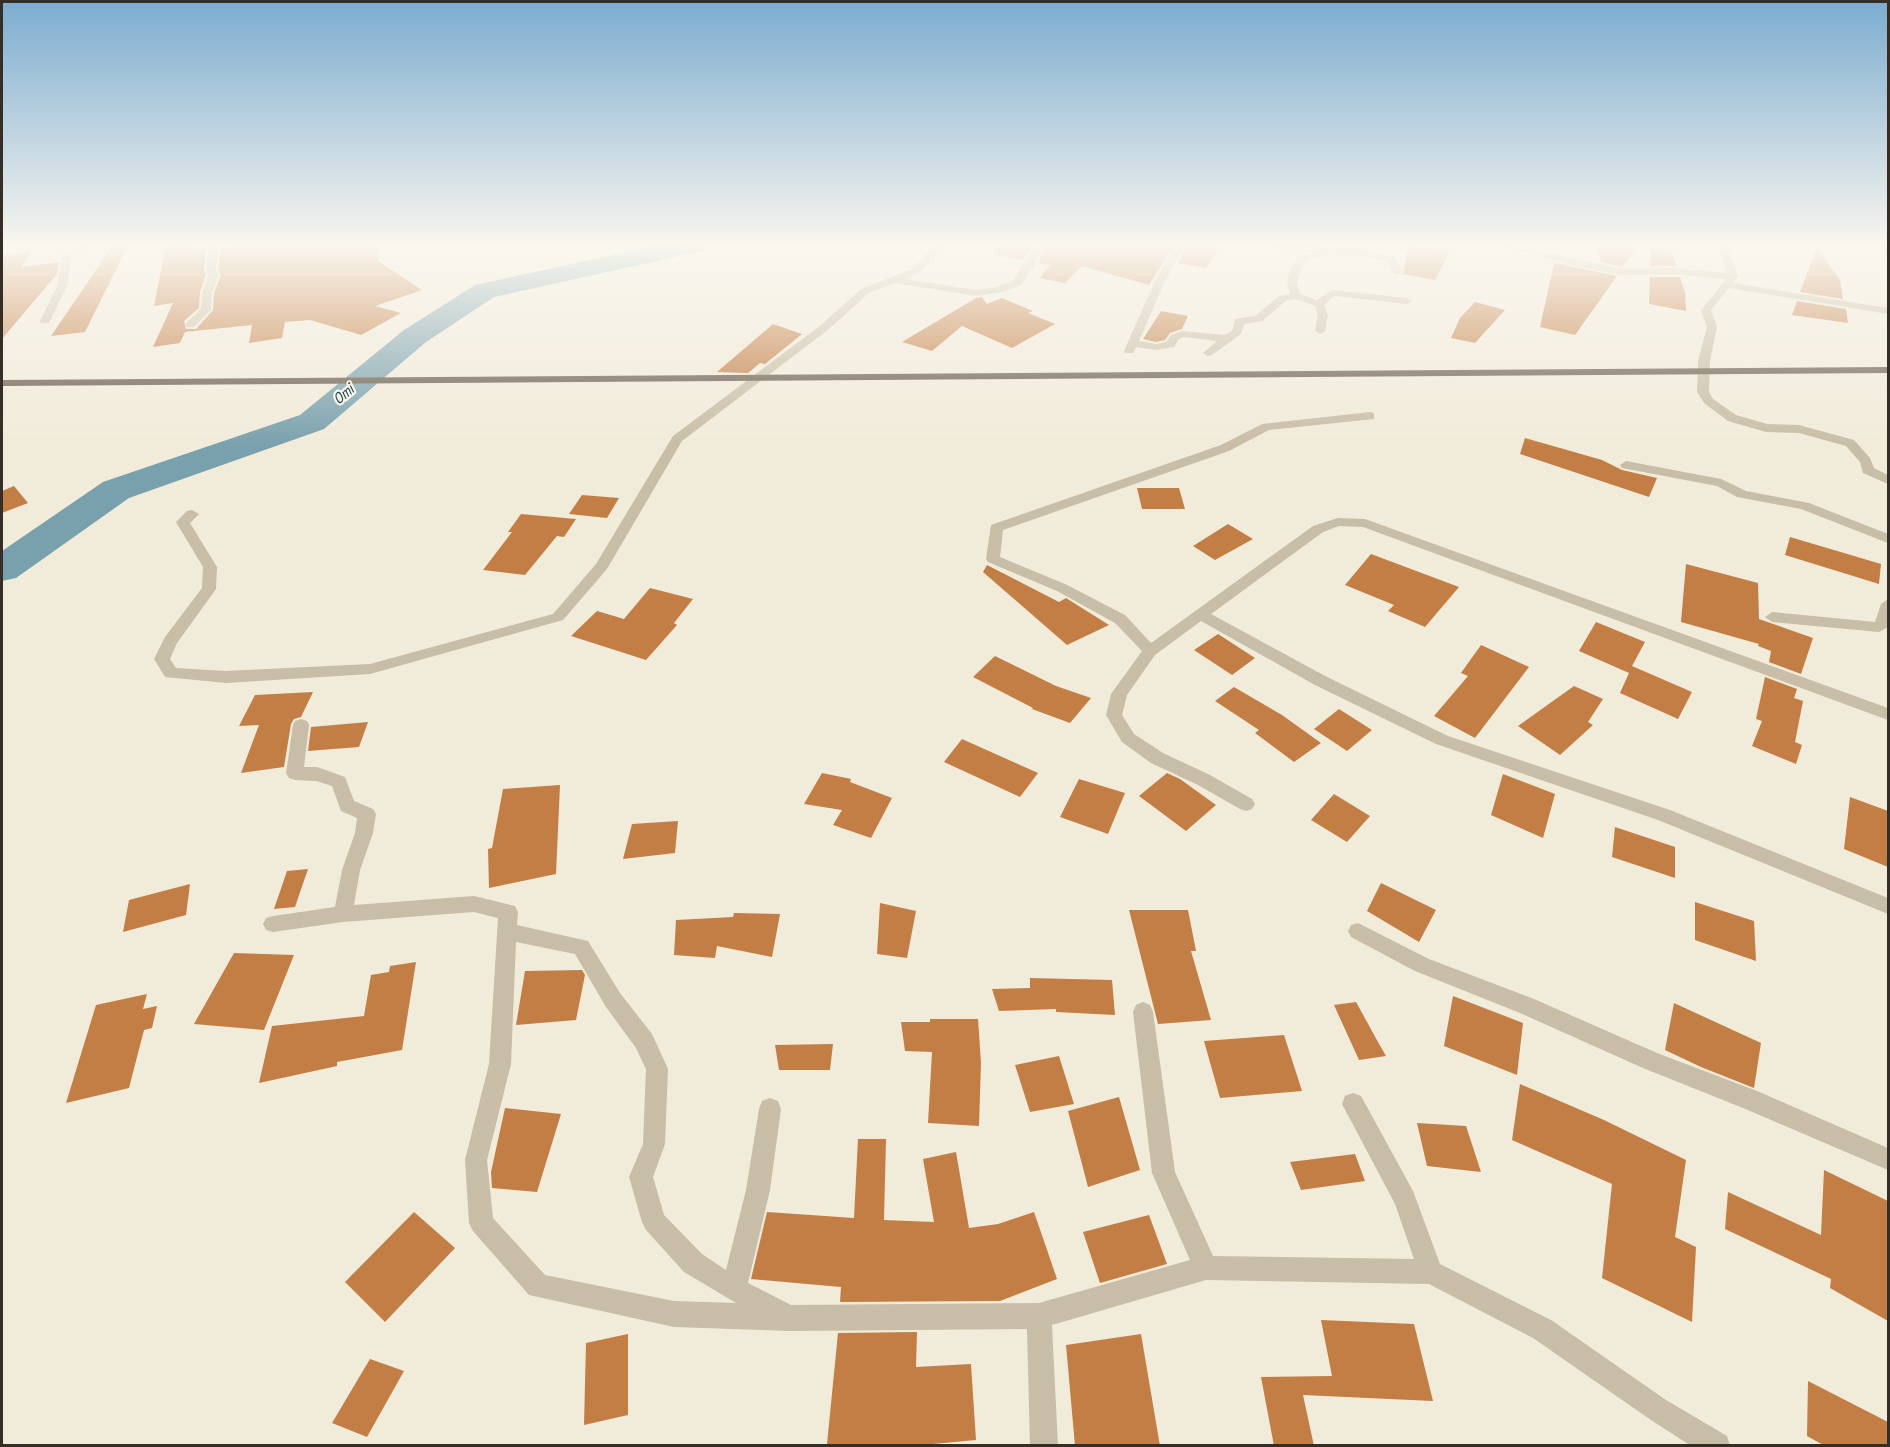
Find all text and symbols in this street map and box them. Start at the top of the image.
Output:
water label: Omi [330,381,358,409]

